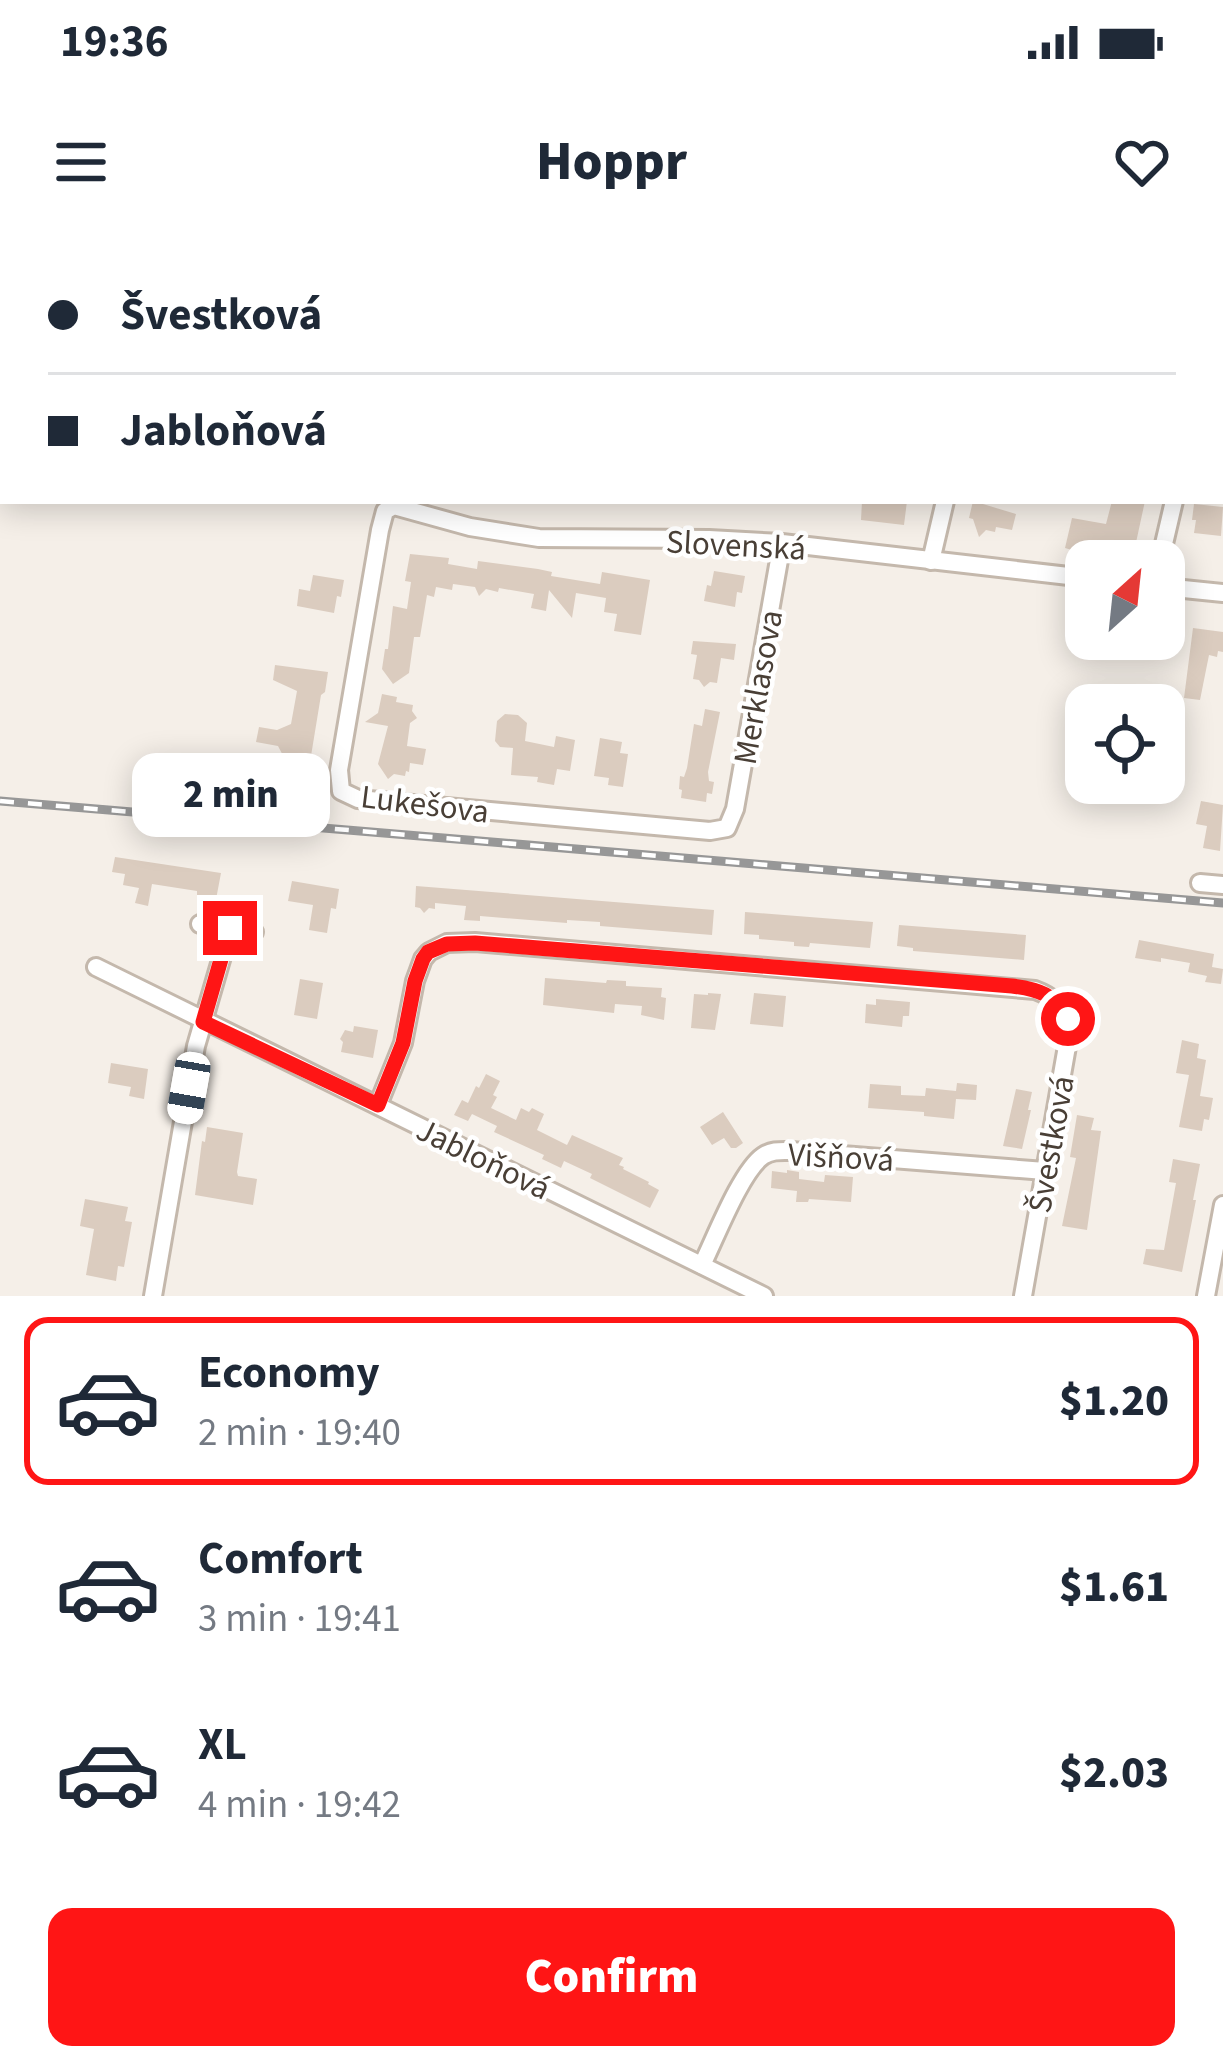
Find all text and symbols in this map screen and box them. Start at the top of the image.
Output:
text: 19:36 [60,10,169,74]
text: Hoppr [536,124,687,201]
icon: menu [48,129,114,195]
icon: heart [1109,129,1175,195]
text: Švestková [120,283,322,347]
text: Jabloňová [120,399,327,463]
street label: Slovenská [665,518,807,573]
north arrow [1065,540,1185,660]
map controls [1065,540,1185,804]
street label: Merklasova [722,606,795,768]
button: locate [1065,684,1185,804]
callout: 2 min [131,754,329,838]
text: 2 min [183,767,279,823]
street label: Lukešova [358,773,492,836]
route end [203,901,257,955]
route start [1041,992,1095,1046]
car [165,1049,213,1127]
street label: Švestková [1016,1072,1087,1217]
street label: Jabloňová [408,1107,558,1212]
street label: Višňová [787,1131,895,1184]
text: Economy [198,1341,380,1405]
icon: car [54,1347,162,1455]
text: $1.20 [1059,1369,1169,1433]
text: 2 min · 19:40 [198,1405,401,1461]
text: Comfort [198,1527,363,1591]
icon: car [54,1533,162,1641]
text: $1.61 [1059,1555,1169,1619]
text: 3 min · 19:41 [198,1591,401,1647]
text: XL [198,1713,247,1777]
icon: car [54,1719,162,1827]
text: $2.03 [1059,1741,1169,1805]
text: 4 min · 19:42 [198,1777,401,1833]
button: Confirm [48,1908,1175,2046]

